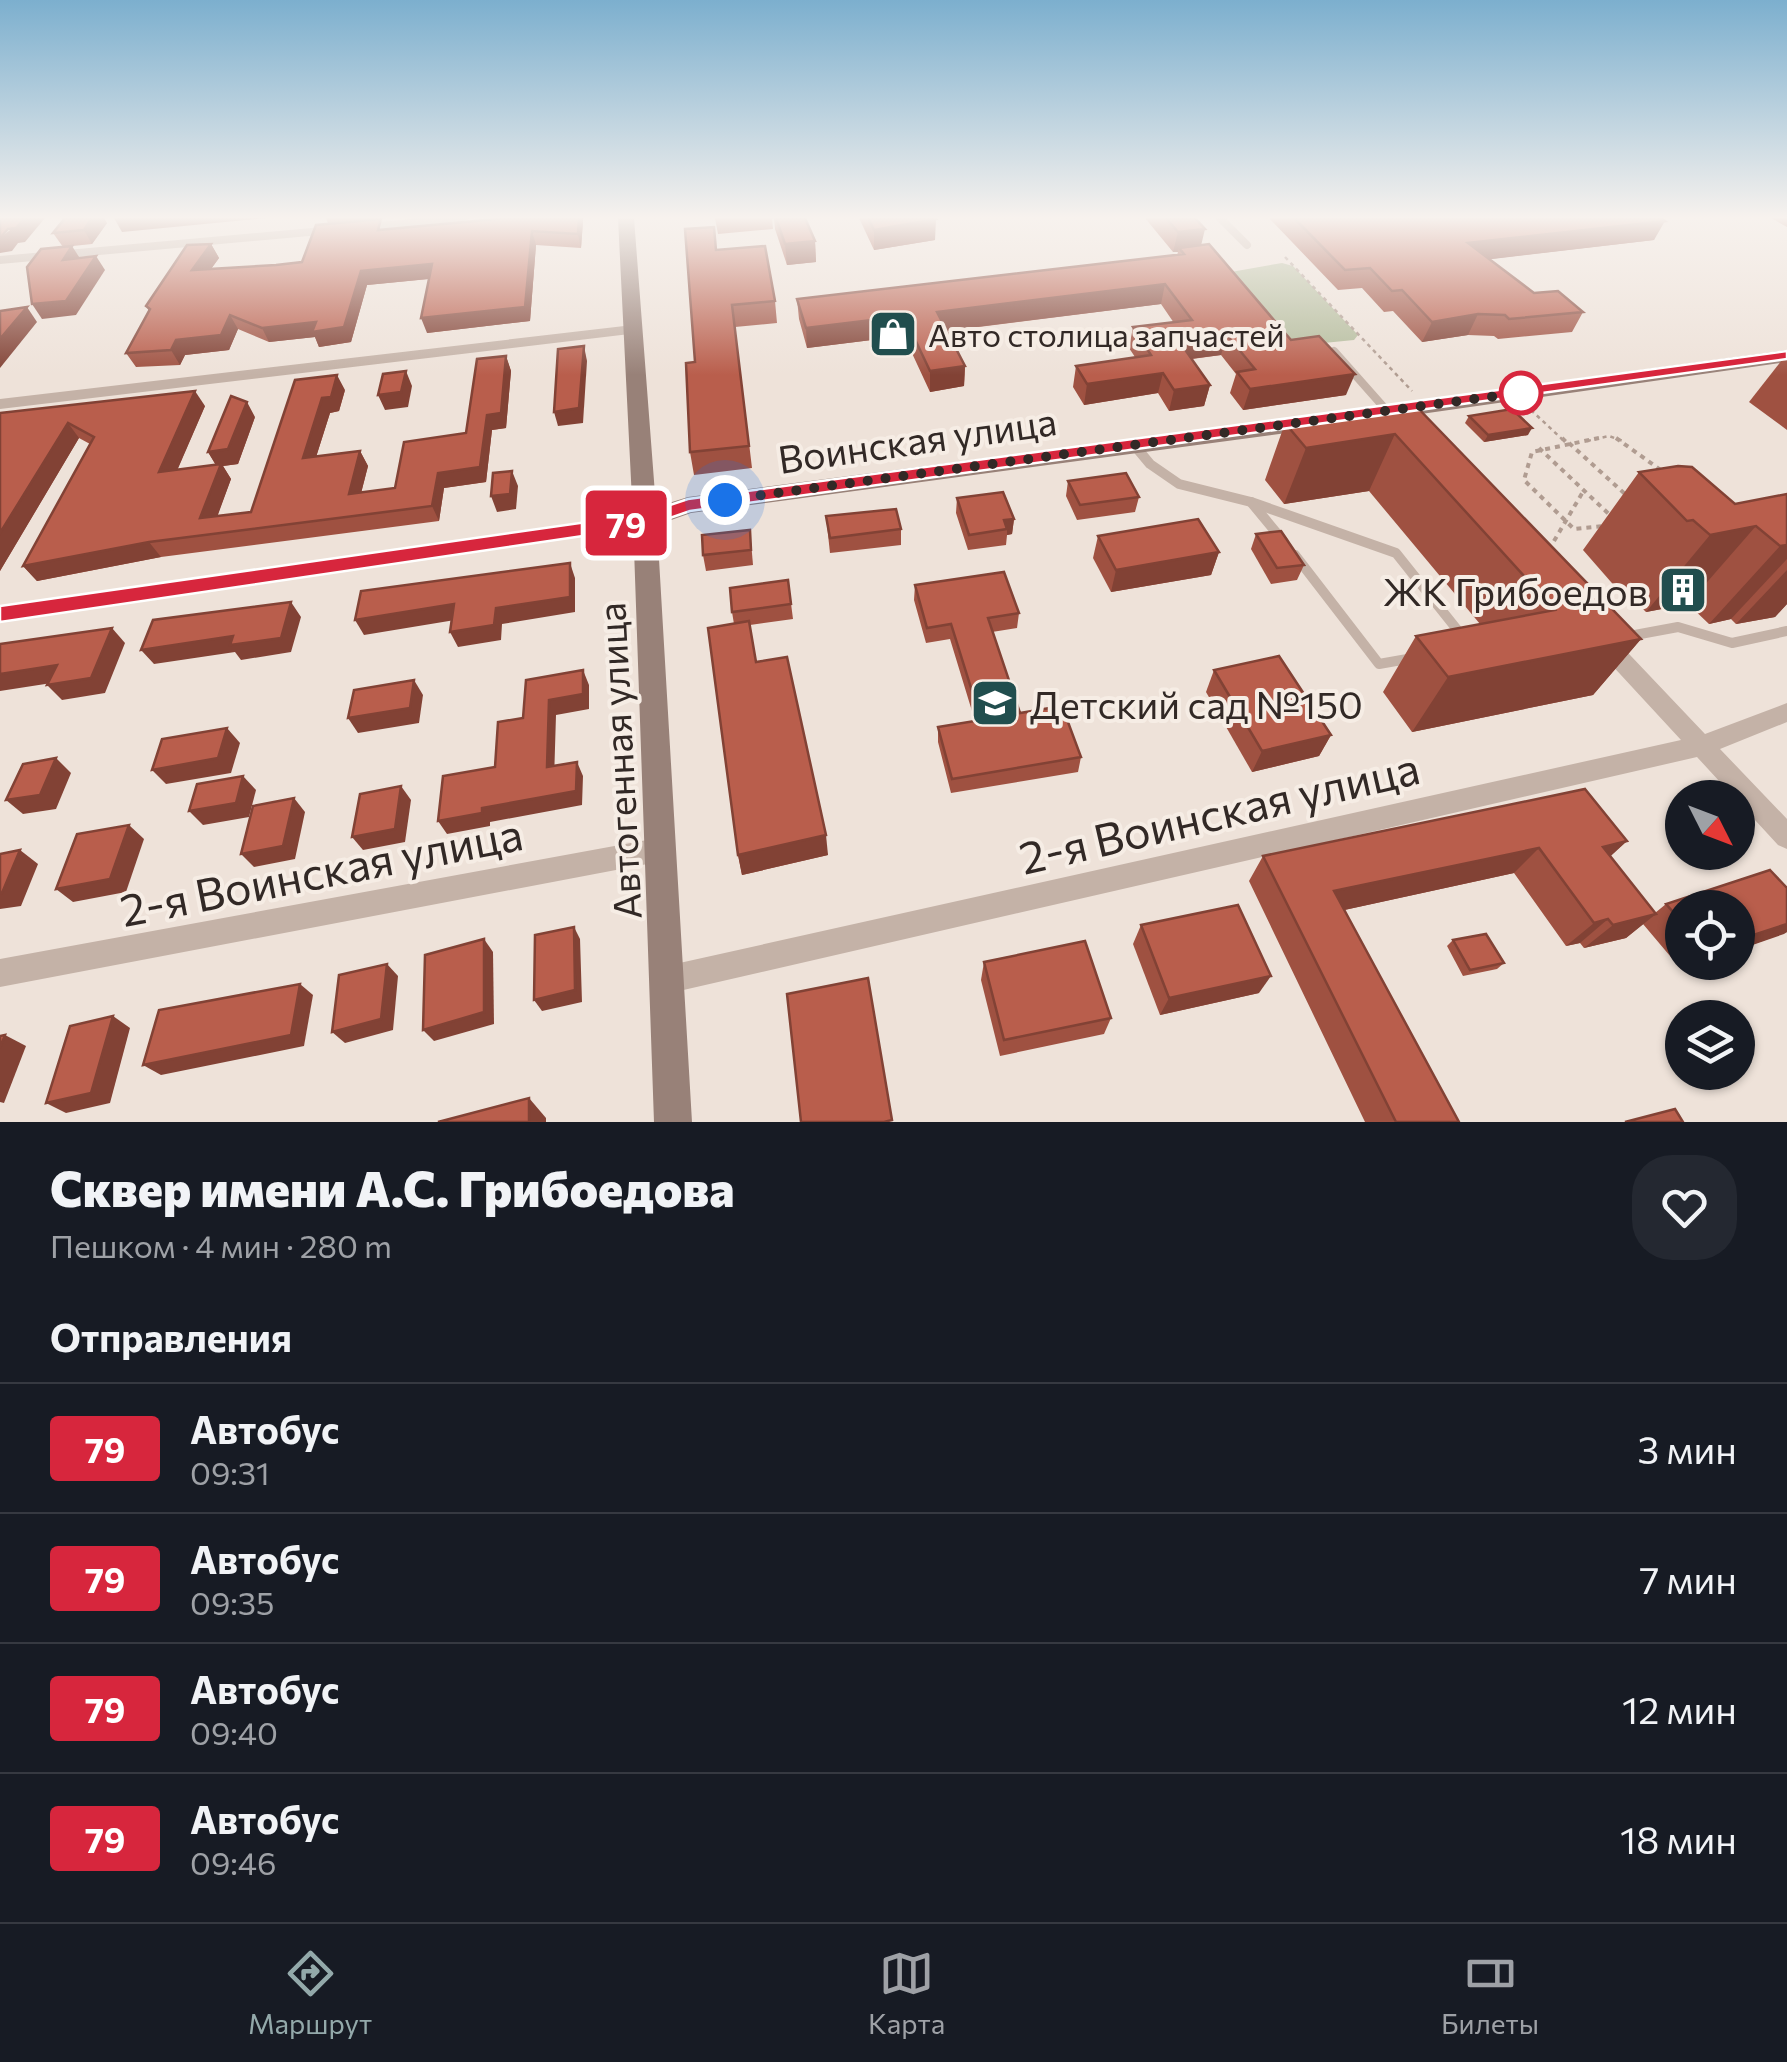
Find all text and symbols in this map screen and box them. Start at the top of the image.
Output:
shop icon: Авто столица запчастей [867,308,919,360]
place label: Авто столица запчастей [928,314,1285,354]
unlabelled marker [1500,372,1542,414]
street label: Воинская улица [775,396,1059,482]
your location [700,475,750,525]
line badge: 79 [581,490,671,556]
text: 79 [606,502,646,545]
building icon: ЖК Грибоедов [1657,564,1709,616]
place label: ЖК Грибоедов [1383,567,1648,614]
street label: Автогенная улица [586,601,650,921]
school or university icon: Детский сад №150 [969,677,1021,729]
place label: Детский сад №150 [1030,680,1363,727]
street label: 2-я Воинская улица [1014,738,1424,884]
north arrow [1665,780,1755,870]
map controls [1665,780,1755,1090]
street label: 2-я Воинская улица [115,804,527,936]
button: locate [1665,890,1755,980]
button: layers [1665,1000,1755,1090]
button: heart [1632,1155,1737,1260]
text: Сквер имени А.С. Грибоедова [50,1158,734,1217]
text: Пешком · 4 мин · 280 m [50,1225,392,1265]
text: Отправления [50,1313,292,1360]
text: Автобус [190,1405,340,1452]
text: 3 мин [1638,1425,1737,1472]
text: 79 [85,1427,125,1470]
text: 09:31 [190,1452,270,1492]
text: Автобус [190,1535,340,1582]
text: 7 мин [1639,1555,1737,1602]
text: 79 [85,1557,125,1600]
text: 09:35 [190,1582,275,1622]
text: Автобус [190,1665,340,1712]
text: 12 мин [1622,1685,1737,1732]
text: 79 [85,1687,125,1730]
text: 09:40 [190,1712,278,1752]
text: Автобус [190,1795,340,1842]
text: 18 мин [1620,1815,1737,1862]
text: 79 [85,1817,125,1860]
text: 09:46 [190,1842,276,1882]
tab: Маршрут [248,1946,372,2040]
tab: Карта [868,1946,945,2040]
tab: Билеты [1441,1946,1539,2040]

